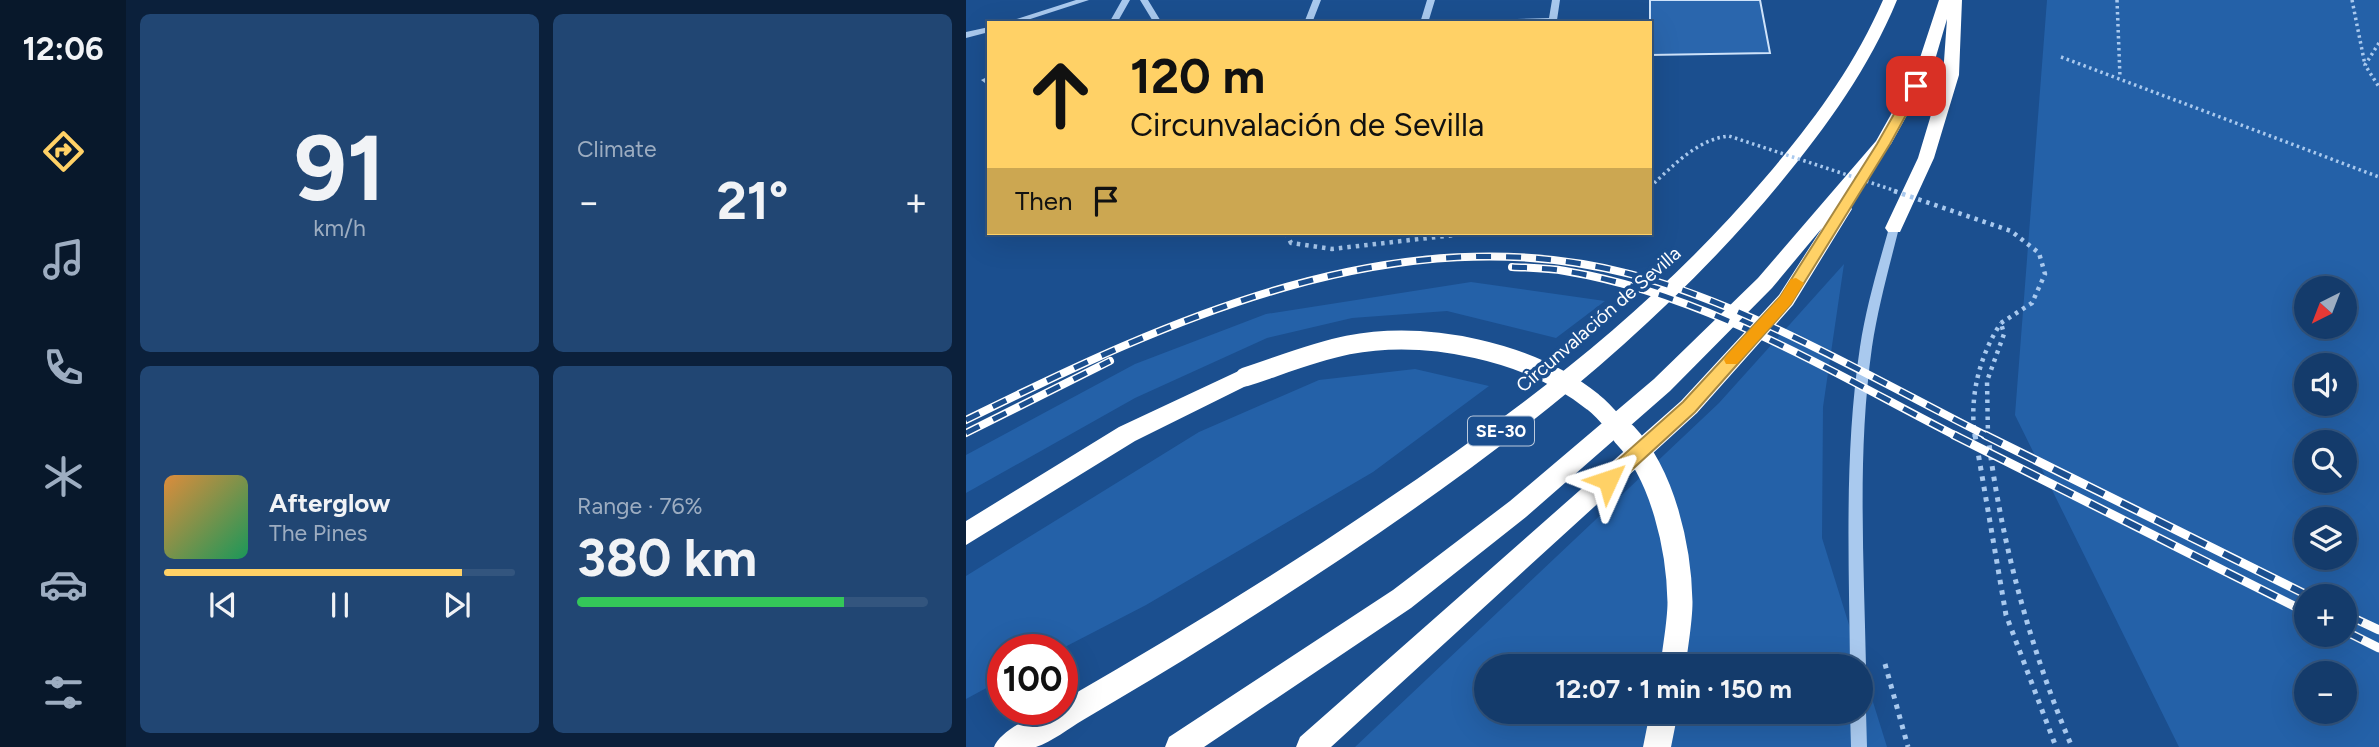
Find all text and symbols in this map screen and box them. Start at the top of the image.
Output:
text: 12:06 [23,30,103,68]
text: 120 m [1130,46,1265,105]
icon: ahead [1015,49,1106,140]
pin [1886,56,1946,116]
icon: arrive [1897,67,1935,105]
text: Circunvalación de Sevilla [1130,106,1484,144]
text: 91 [294,114,385,223]
icon: directions [39,127,88,176]
text: Climate [577,135,656,163]
text: 21° [717,170,788,232]
text: − [577,179,601,225]
text: + [904,179,928,225]
icon: arrive [1087,182,1125,220]
text: Then [1015,185,1073,217]
text: km/h [313,214,366,242]
icon: music [39,235,88,284]
street label: Circunvalación de Sevilla [1511,242,1685,397]
north arrow [2294,276,2357,340]
map controls [2294,276,2357,724]
icon: phone [39,343,88,392]
button: sound [2294,353,2357,416]
road number: SE-30 [1468,416,1534,446]
button: search [2294,430,2357,493]
position arrow [1571,443,1645,517]
icon: climate [39,452,88,501]
text: Afterglow [269,487,391,519]
text: Range · 76% [577,492,703,520]
button: layers [2294,507,2357,570]
text: The Pines [269,519,368,547]
text: 380 km [577,527,757,589]
icon: car [39,560,88,609]
button: + [2294,584,2357,647]
icon: previous [204,586,242,624]
icon: pause [321,586,359,624]
icon: next [438,586,476,624]
speed limit sign: 100 [987,634,1078,725]
button: − [2294,661,2357,724]
icon: filters [39,668,88,717]
text: 12:07 · 1 min · 150 m [1555,673,1792,705]

